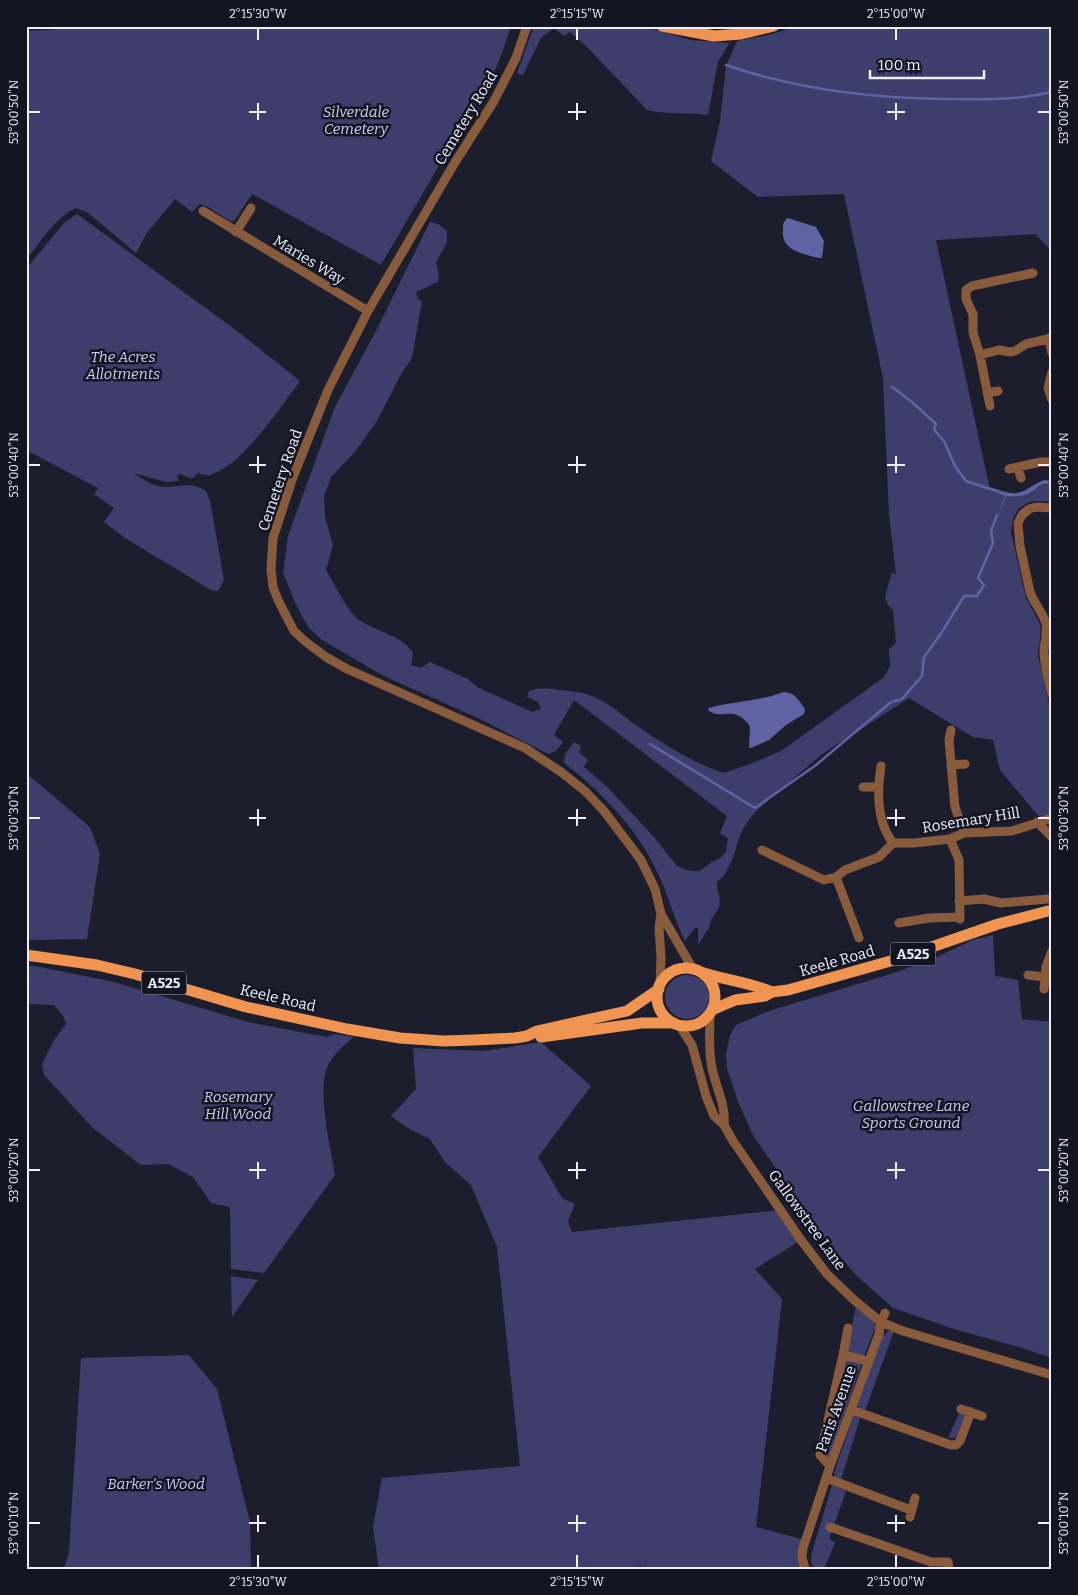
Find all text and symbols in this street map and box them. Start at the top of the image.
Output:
text: 2°15'30"W [229,7,287,21]
text: 2°15'15"W [550,7,605,21]
text: 2°15'00"W [867,7,926,21]
scale bar [870,48,984,80]
text: 100 m [878,56,921,74]
street label: Cemetery Road [431,68,501,168]
text: 53°00'50"N [7,79,21,144]
text: 53°00'50"N [1057,79,1071,144]
park label: Silverdale Cemetery [323,103,390,138]
street label: Maries Way [270,232,348,288]
park label: The Acres Allotments [85,348,160,383]
street label: Cemetery Road [254,427,306,533]
text: 53°00'40"N [7,432,21,498]
text: 53°00'40"N [1057,432,1071,498]
text: 53°00'30"N [7,785,21,851]
text: 53°00'30"N [1057,785,1071,851]
street label: Rosemary Hill [921,803,1021,837]
street label: Keele Road [797,942,877,980]
road number: A525 [890,942,936,966]
road number: A525 [142,971,186,994]
street label: Keele Road [238,981,318,1015]
park label: Rosemary Hill Wood [204,1088,274,1123]
park label: Gallowstree Lane Sports Ground [853,1097,970,1132]
text: 53°00'20"N [7,1137,21,1202]
text: 53°00'20"N [1057,1137,1071,1202]
street label: Gallowstree Lane [764,1166,850,1274]
street label: Paris Avenue [812,1363,860,1455]
park label: Barker's Wood [107,1475,205,1493]
text: 53°00'10"N [7,1491,21,1555]
text: 53°00'10"N [1057,1491,1071,1555]
text: 2°15'30"W [229,1575,287,1589]
text: 2°15'15"W [550,1575,605,1589]
text: 2°15'00"W [867,1575,926,1589]

